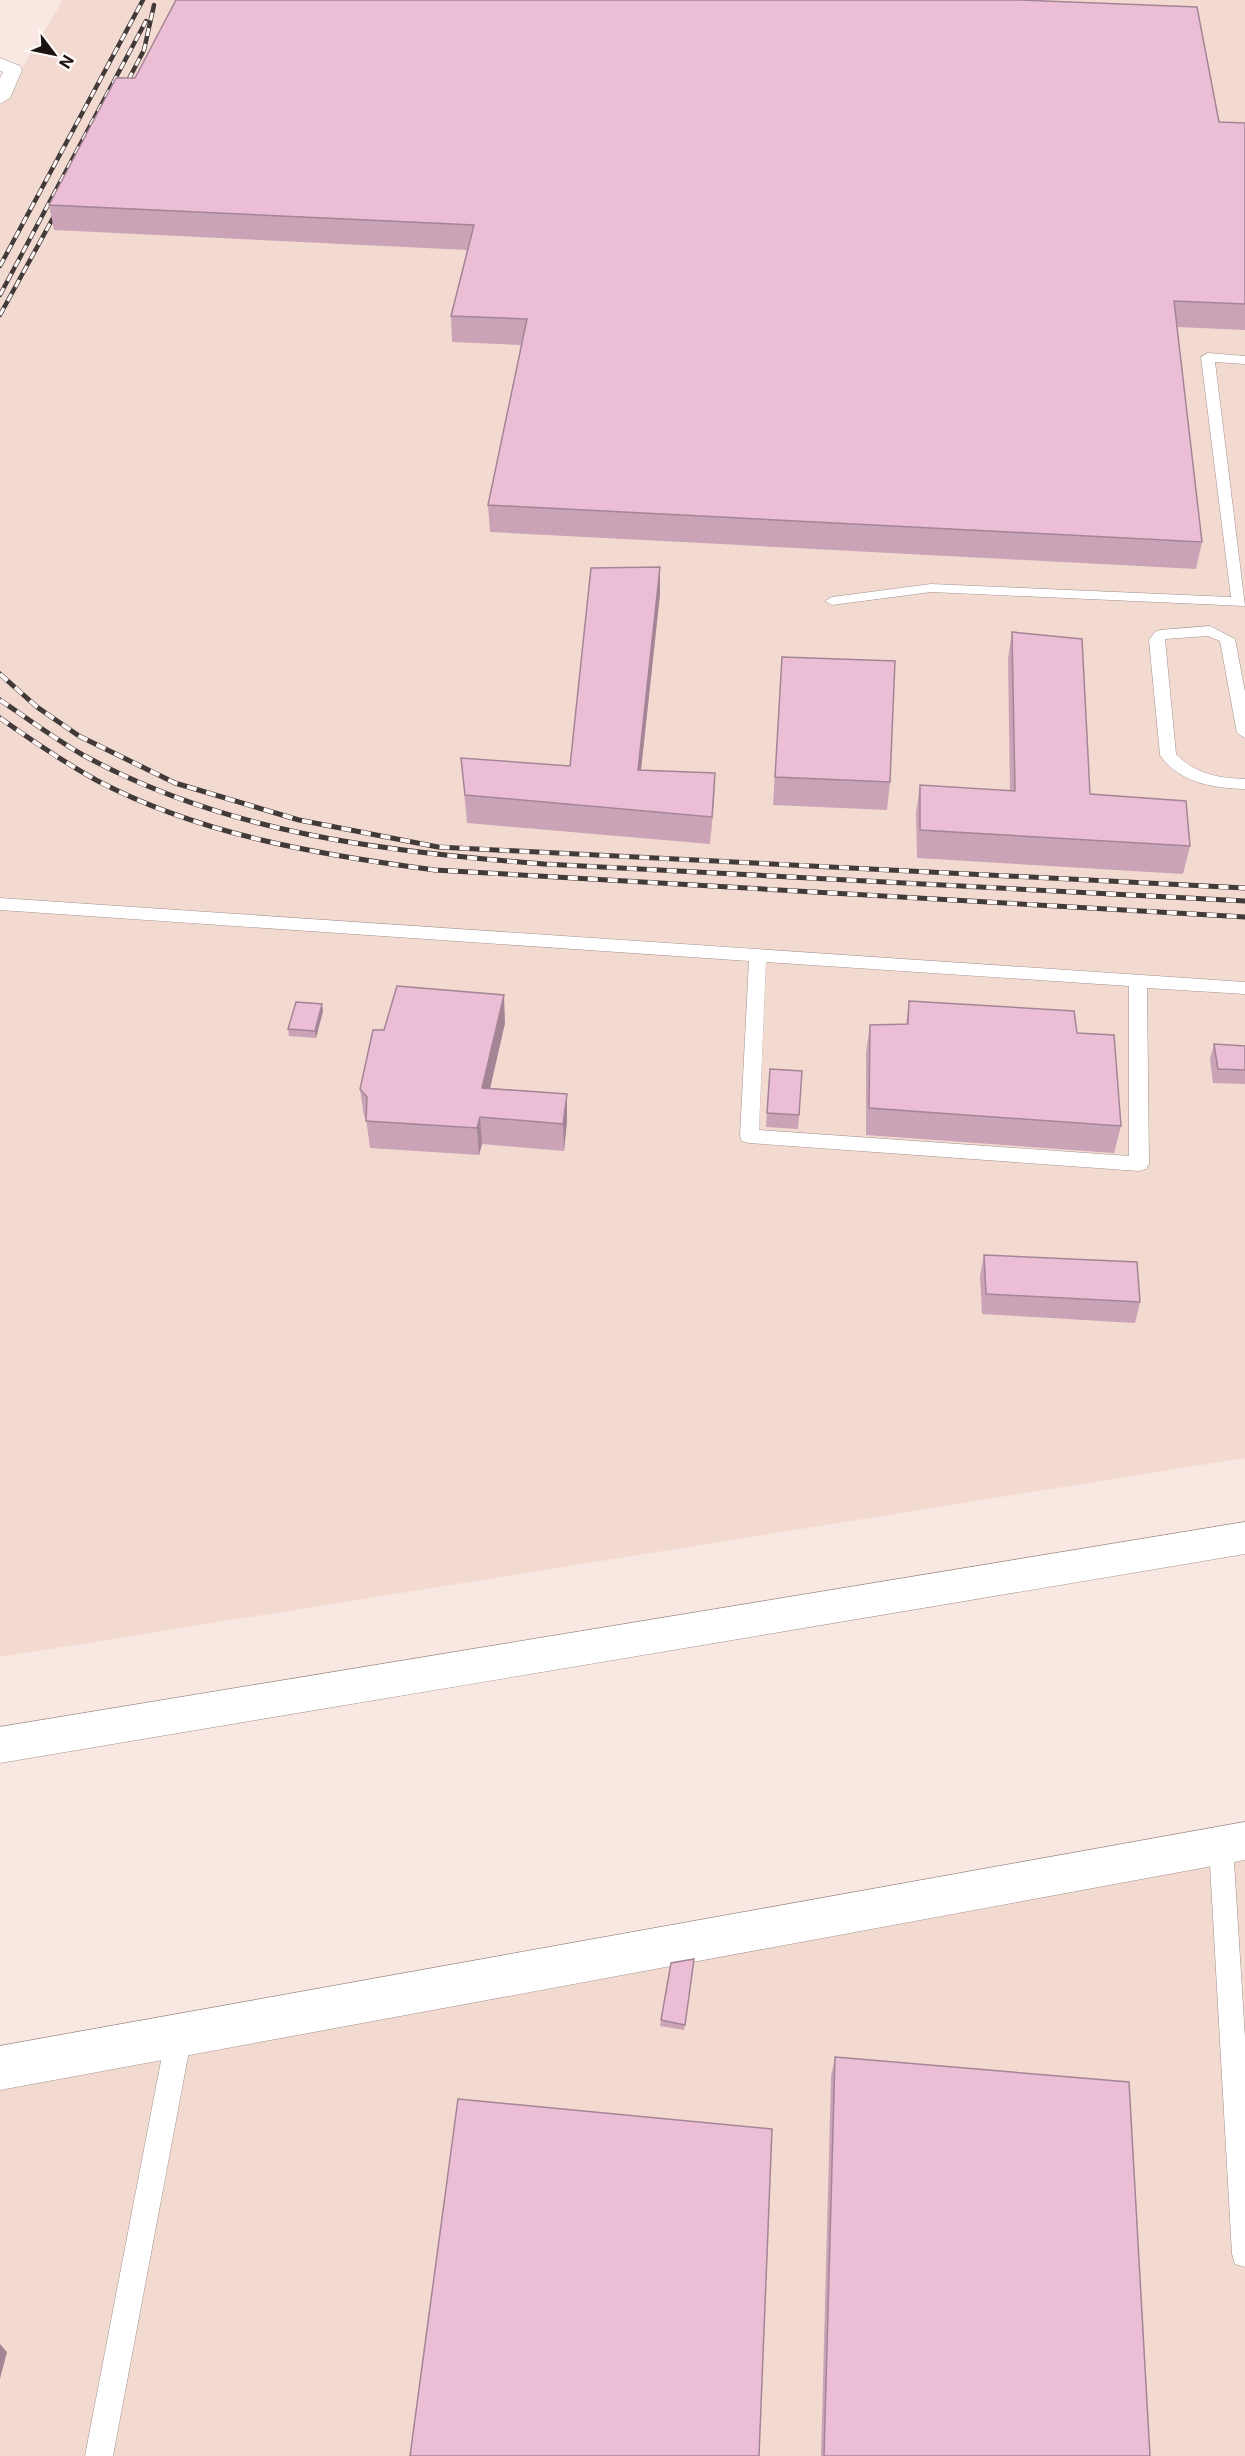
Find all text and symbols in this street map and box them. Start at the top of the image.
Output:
north arrow [24,24,84,84]
text: N [55,51,78,72]

